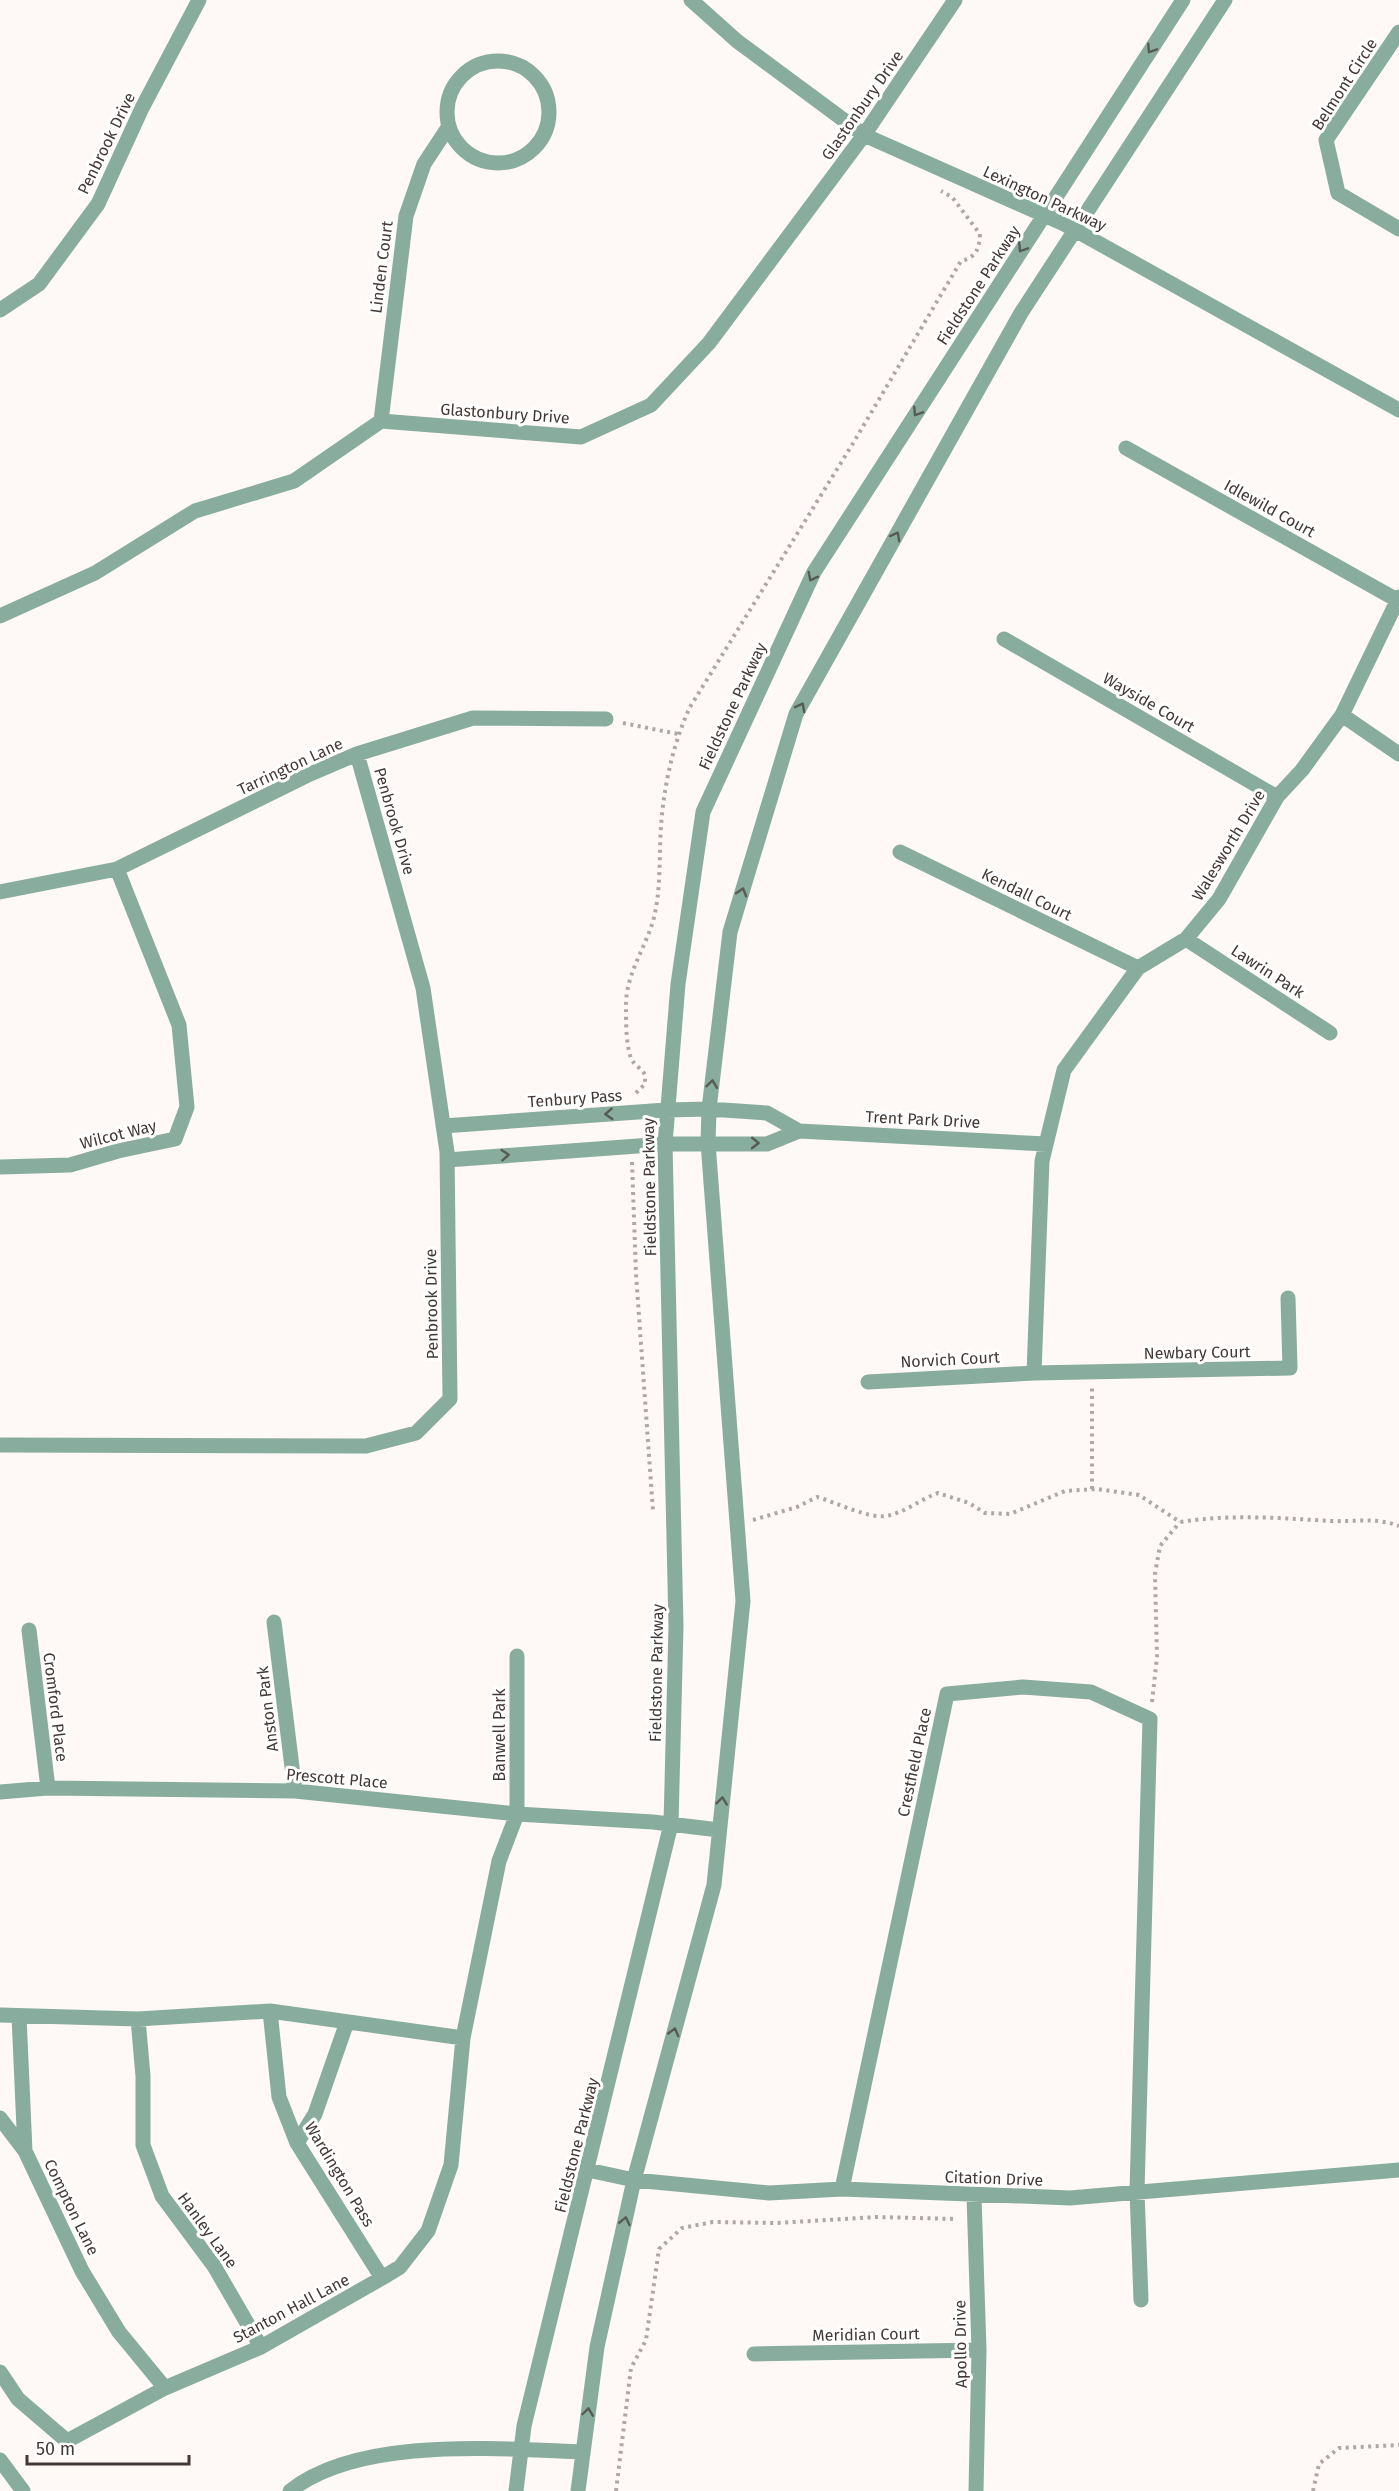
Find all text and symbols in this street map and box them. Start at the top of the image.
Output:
street label: Belmont Circle [1308,35,1381,134]
one-way arrow [1147,42,1158,53]
street label: Glastonbury Drive [817,47,907,164]
street label: Penbrook Drive [74,89,139,197]
street label: Lexington Parkway [980,162,1110,235]
street label: Linden Court [366,220,397,314]
street label: Fieldstone Parkway [933,222,1024,349]
one-way arrow [1019,242,1030,253]
street label: Glastonbury Drive [440,400,570,427]
one-way arrow [913,405,924,416]
street label: Idlewild Court [1221,476,1319,541]
one-way arrow [889,532,900,543]
one-way arrow [808,570,819,581]
street label: Fieldstone Parkway [695,639,770,773]
street label: Wayside Court [1100,669,1198,736]
one-way arrow [793,702,805,713]
street label: Tarrington Lane [235,734,346,799]
street label: Penbrook Drive [370,765,419,877]
street label: Walesworth Drive [1188,786,1269,904]
street label: Kendall Court [978,864,1075,925]
one-way arrow [735,887,747,898]
street label: Lawrin Park [1227,941,1309,1003]
one-way arrow [705,1080,718,1089]
street label: Tenbury Pass [527,1086,623,1111]
one-way arrow [604,1107,613,1120]
street label: Trent Park Drive [865,1107,981,1132]
street label: Wilcot Way [78,1116,158,1153]
street label: Fieldstone Parkway [639,1117,660,1256]
one-way arrow [750,1137,759,1150]
one-way arrow [501,1149,510,1162]
street label: Penbrook Drive [421,1248,442,1360]
street label: Newbary Court [1143,1342,1251,1363]
street label: Norvich Court [900,1347,1000,1372]
street label: Fieldstone Parkway [646,1603,667,1742]
street label: Cromford Place [39,1651,72,1763]
street label: Anston Park [253,1664,282,1753]
street label: Banwell Park [490,1688,509,1782]
street label: Crestfield Place [894,1706,935,1818]
street label: Prescott Place [285,1765,389,1792]
one-way arrow [715,1796,728,1805]
one-way arrow [667,2027,679,2038]
street label: Fieldstone Parkway [551,2076,602,2215]
street label: Wardington Pass [301,2118,378,2230]
street label: Compton Lane [40,2156,103,2258]
street label: Citation Drive [944,2167,1044,2190]
street label: Hanley Lane [174,2189,241,2272]
one-way arrow [618,2216,631,2226]
street label: Stanton Hall Lane [230,2270,352,2347]
street label: Apollo Drive [950,2300,971,2388]
street label: Meridian Court [812,2324,920,2345]
one-way arrow [582,2408,594,2417]
scale bar [27,2428,189,2466]
text: 50 m [36,2438,75,2460]

